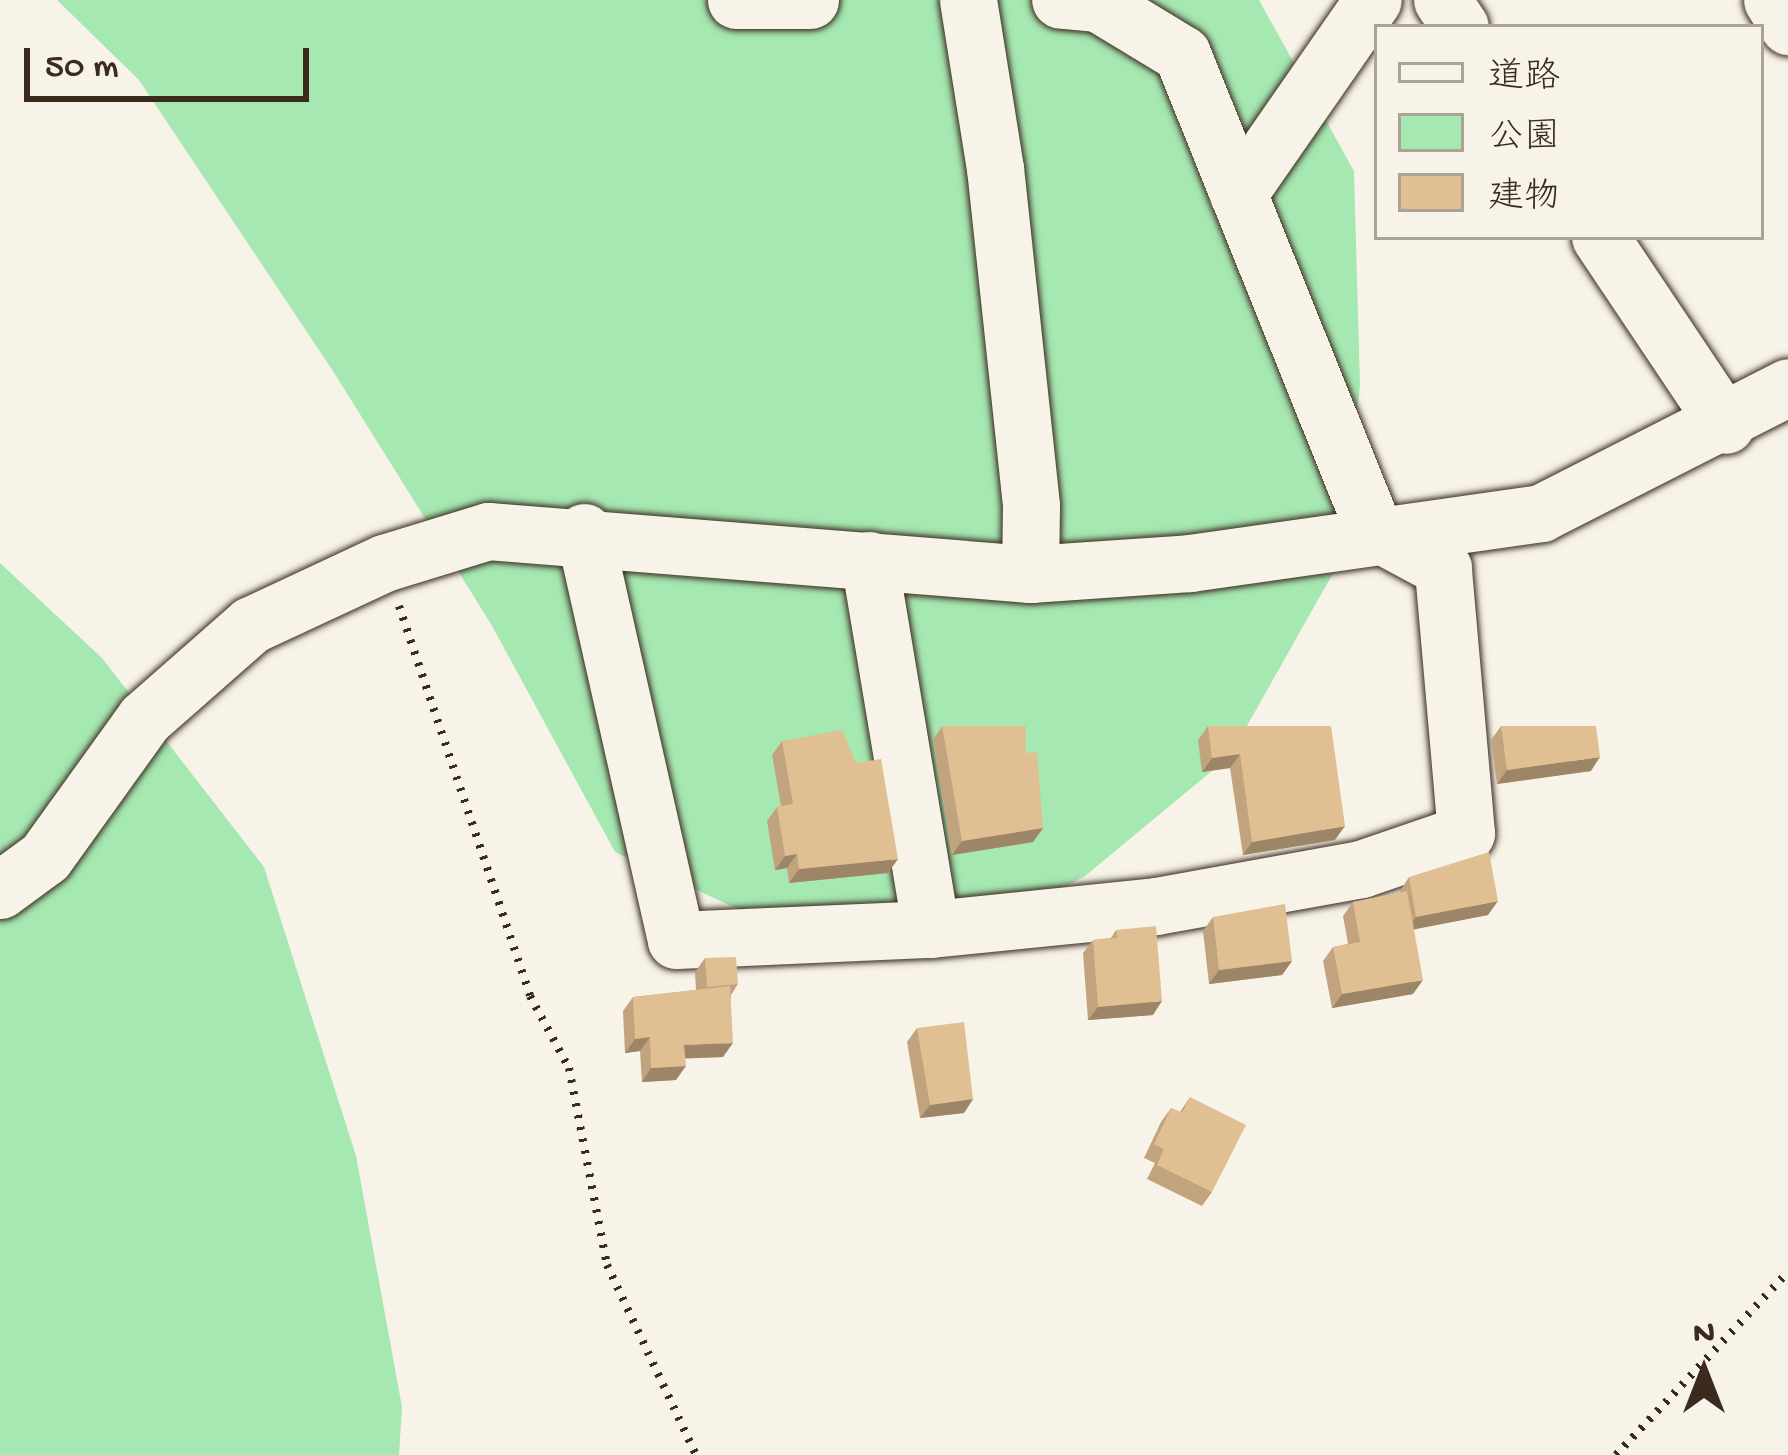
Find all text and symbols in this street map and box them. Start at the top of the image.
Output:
scale bar [30,24,315,98]
legend [1374,24,1764,240]
text: 50 m [45,47,118,90]
text: 道路 [1488,58,1560,101]
text: 公園 [1488,118,1560,161]
text: 建物 [1488,178,1560,221]
north arrow [1644,1311,1764,1431]
text: N [1693,1316,1715,1354]

